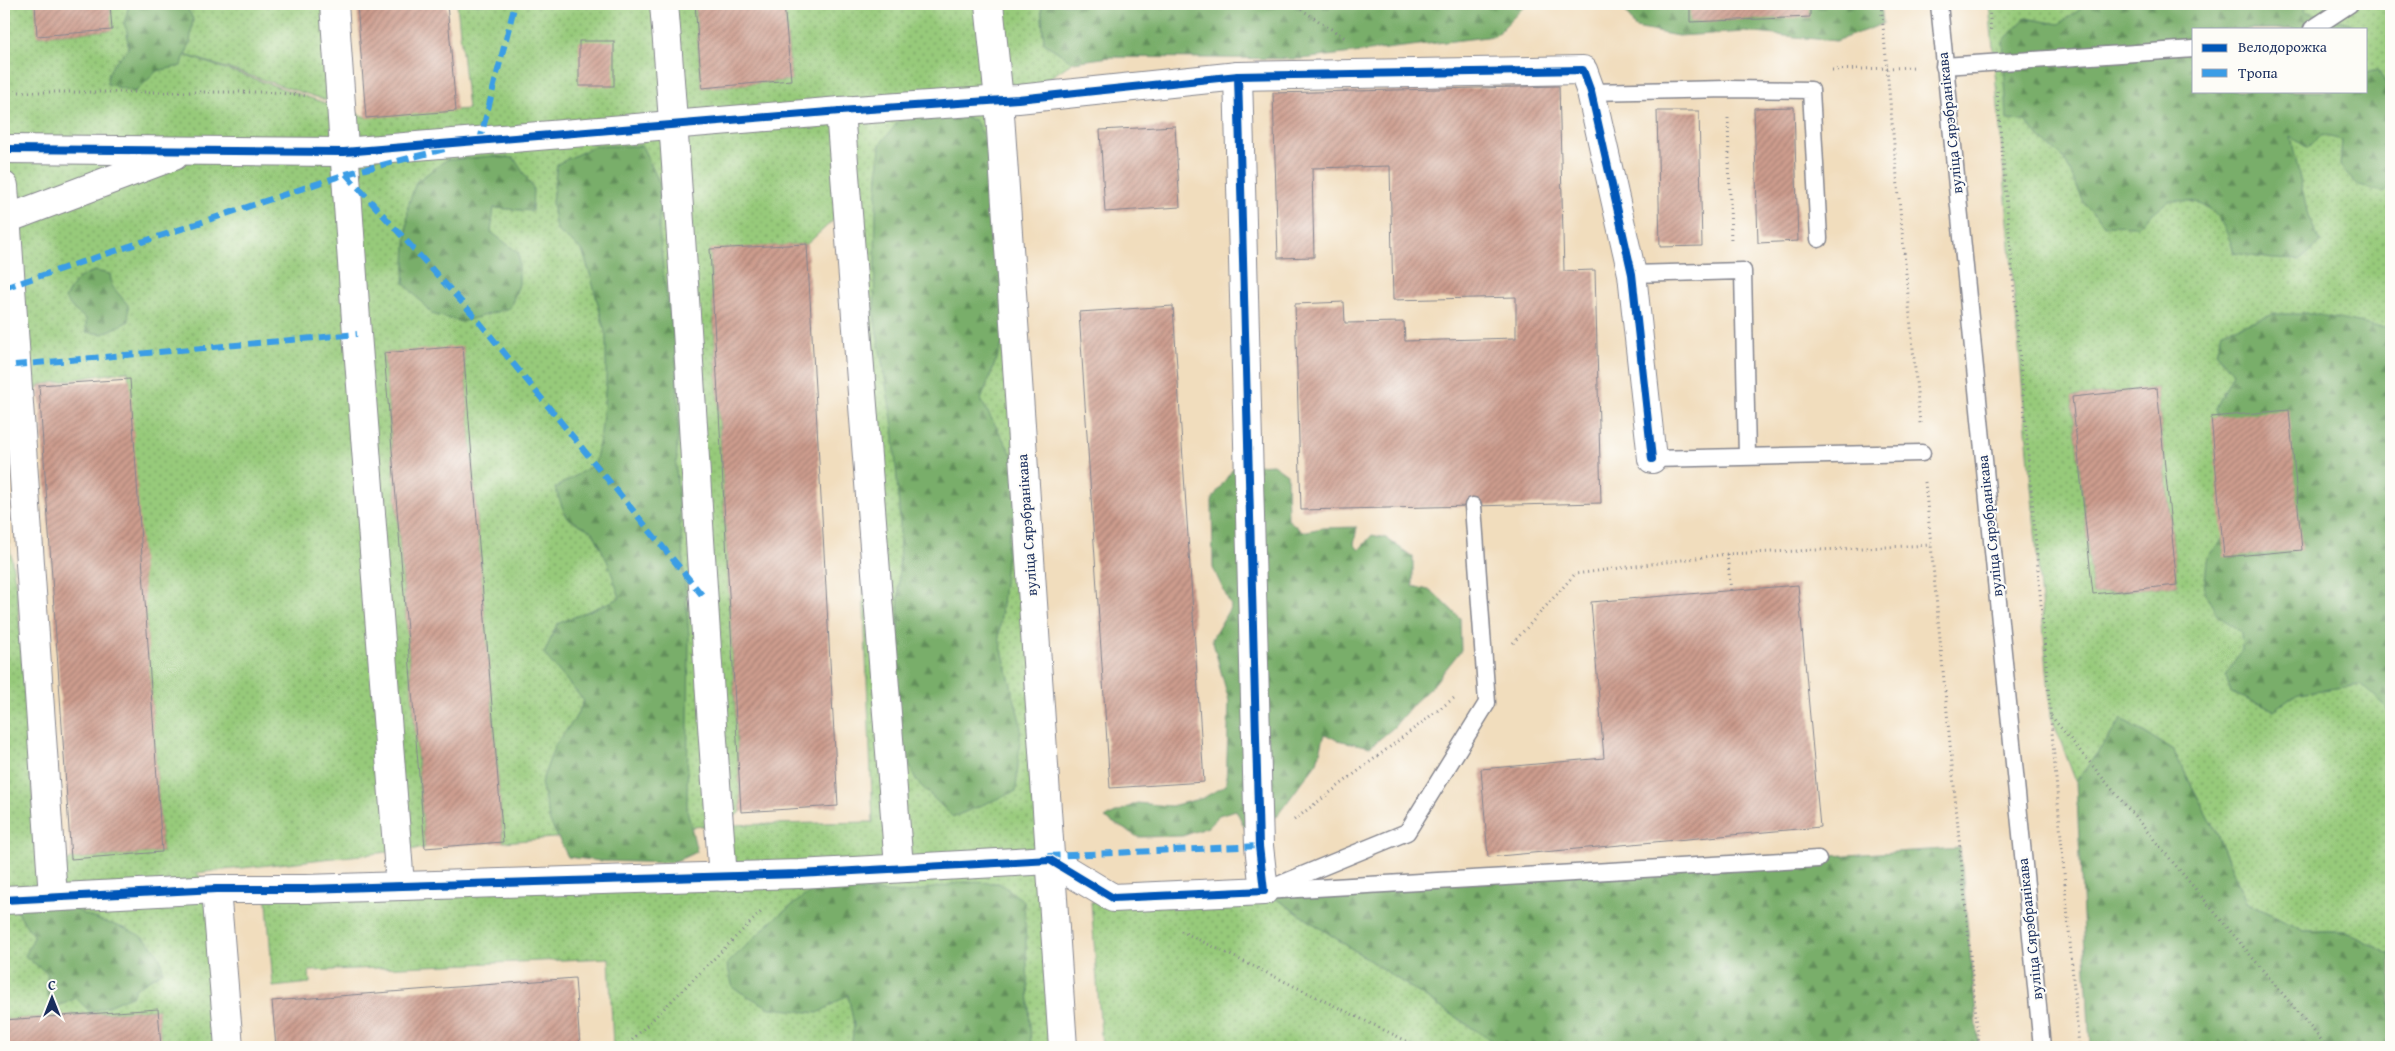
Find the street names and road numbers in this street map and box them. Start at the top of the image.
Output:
street label: вуліца Сярэбранікава [1932,50,1967,195]
street label: вуліца Сярэбранікава [1011,452,1042,597]
street label: вуліца Сярэбранікава [1972,453,2007,598]
street label: вуліца Сярэбранікава [2012,856,2047,1001]

